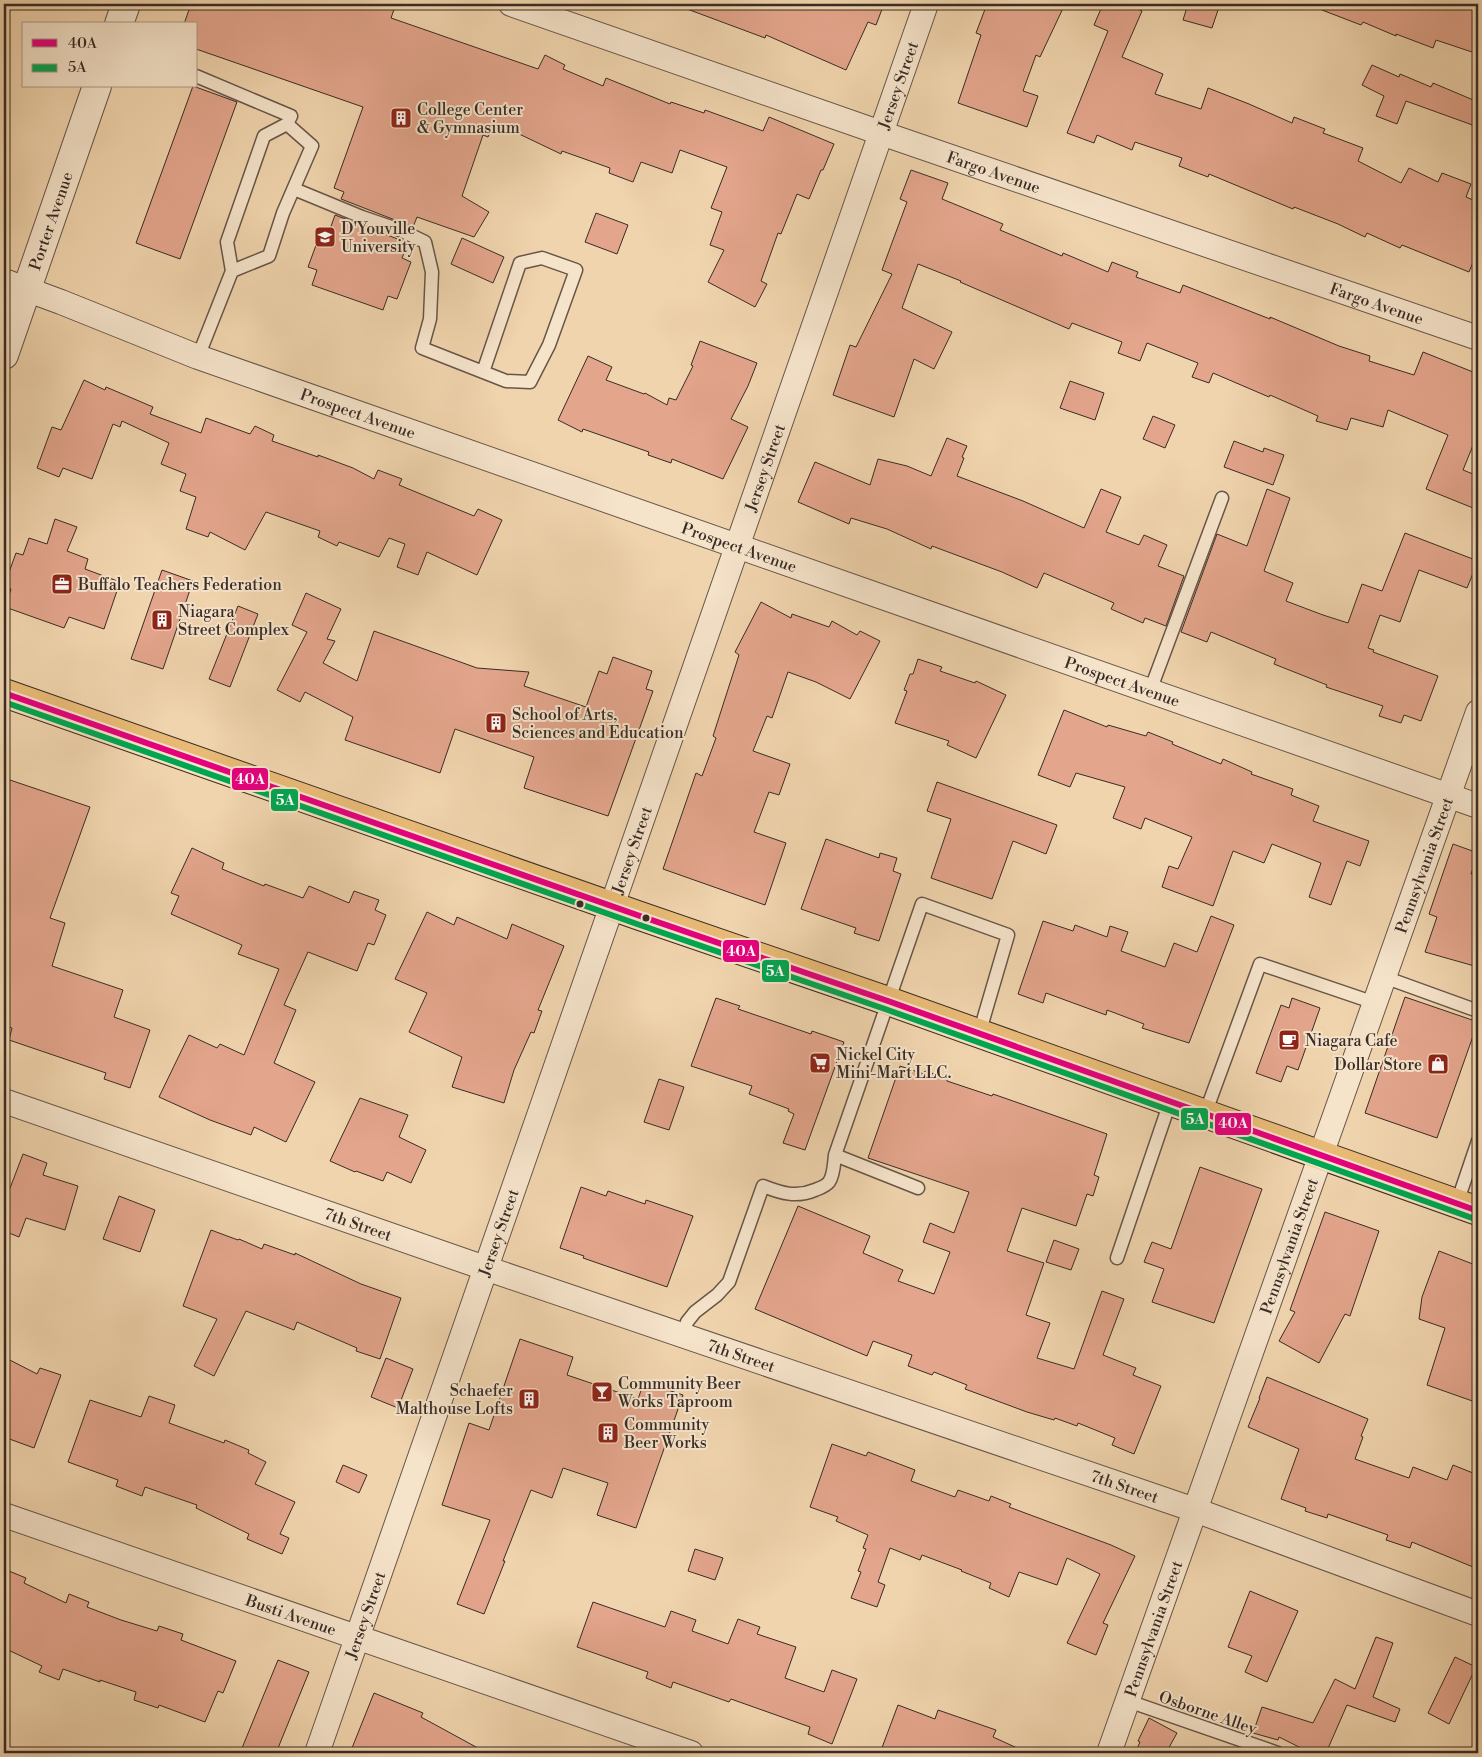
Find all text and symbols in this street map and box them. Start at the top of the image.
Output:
legend [22,22,198,88]
text: 40A [68,34,98,53]
street label: Jersey Street [874,39,923,133]
text: 5A [68,58,87,77]
place label: College Center & Gymnasium [417,100,523,138]
building icon: College Center & Gymnasium [389,106,413,130]
street label: Fargo Avenue [944,147,1043,198]
street label: Porter Avenue [25,169,78,273]
place label: D'Youville University [341,219,416,257]
school or university icon: D'Youville University [313,225,337,249]
street label: Fargo Avenue [1327,279,1426,330]
street label: Prospect Avenue [297,385,418,444]
street label: Jersey Street [741,421,790,515]
street label: Prospect Avenue [679,518,799,577]
office icon: Buffalo Teachers Federation [50,572,74,596]
place label: Buffalo Teachers Federation [77,575,282,595]
place label: Niagara Street Complex [178,602,290,640]
building icon: Niagara Street Complex [150,608,174,632]
street label: Prospect Avenue [1062,653,1182,712]
place label: School of Arts, Sciences and Education [512,705,684,743]
building icon: School of Arts, Sciences and Education [484,711,508,735]
line badge: 40A [231,767,269,791]
text: 40A [235,771,266,789]
line badge: 5A [270,788,299,812]
text: 5A [276,792,295,810]
street label: Pennsylvania Street [1391,794,1458,936]
street label: Jersey Street [607,804,657,898]
unlabelled marker [575,899,585,909]
unlabelled marker [641,913,651,923]
line badge: 40A [722,939,760,963]
text: 40A [726,943,757,961]
line badge: 5A [761,959,790,983]
text: 5A [766,963,785,981]
cafe icon: Niagara Cafe [1277,1028,1301,1052]
place label: Niagara Cafe [1305,1031,1398,1051]
place label: Nickel City Mini-Mart LLC. [836,1045,951,1083]
supermarket icon: Nickel City Mini-Mart LLC. [808,1051,832,1075]
shop icon: Dollar Store [1426,1052,1450,1076]
place label: Dollar Store [1334,1055,1422,1075]
line badge: 5A [1180,1107,1209,1131]
text: 5A [1186,1111,1205,1129]
line badge: 40A [1214,1112,1252,1136]
text: 40A [1218,1115,1249,1133]
street label: Pennsylvania Street [1256,1175,1323,1317]
street label: Jersey Street [474,1186,524,1280]
street label: 7th Street [321,1204,395,1246]
street label: 7th Street [705,1336,778,1377]
place label: Community Beer Works Taproom [617,1374,741,1412]
bar icon: Community Beer Works Taproom [590,1380,614,1404]
place label: Schaefer Malthouse Lofts [396,1381,513,1419]
building icon: Schaefer Malthouse Lofts [517,1387,541,1411]
place label: Community Beer Works [623,1415,709,1453]
building icon: Community Beer Works [596,1421,620,1445]
street label: 7th Street [1088,1466,1161,1508]
street label: Pennsylvania Street [1121,1558,1187,1700]
street label: Jersey Street [341,1569,391,1663]
street label: Busti Avenue [242,1590,339,1640]
street label: Osborne Alley [1156,1687,1259,1739]

